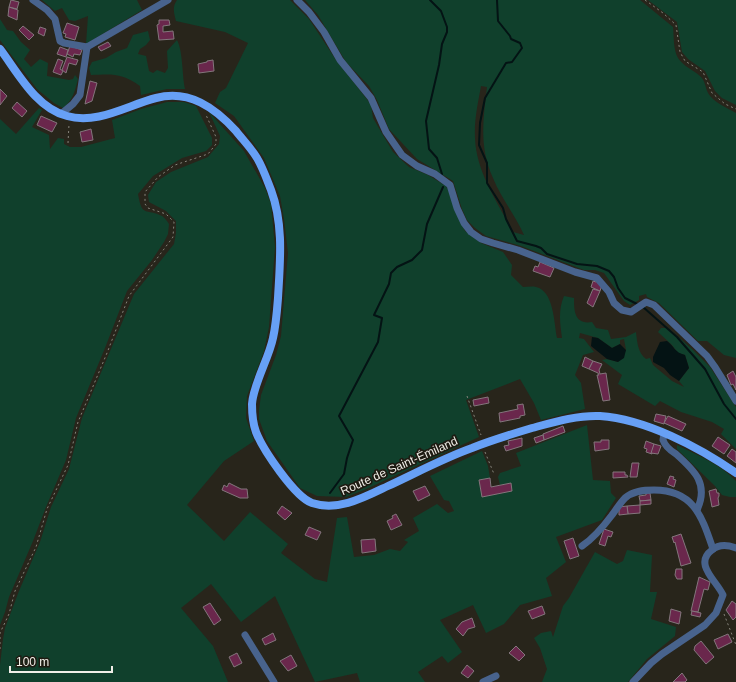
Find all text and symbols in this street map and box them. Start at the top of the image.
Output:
street label: Route de Saint-Émiland [338,433,460,498]
scale bar [10,648,112,674]
text: 100 m [16,655,49,669]

